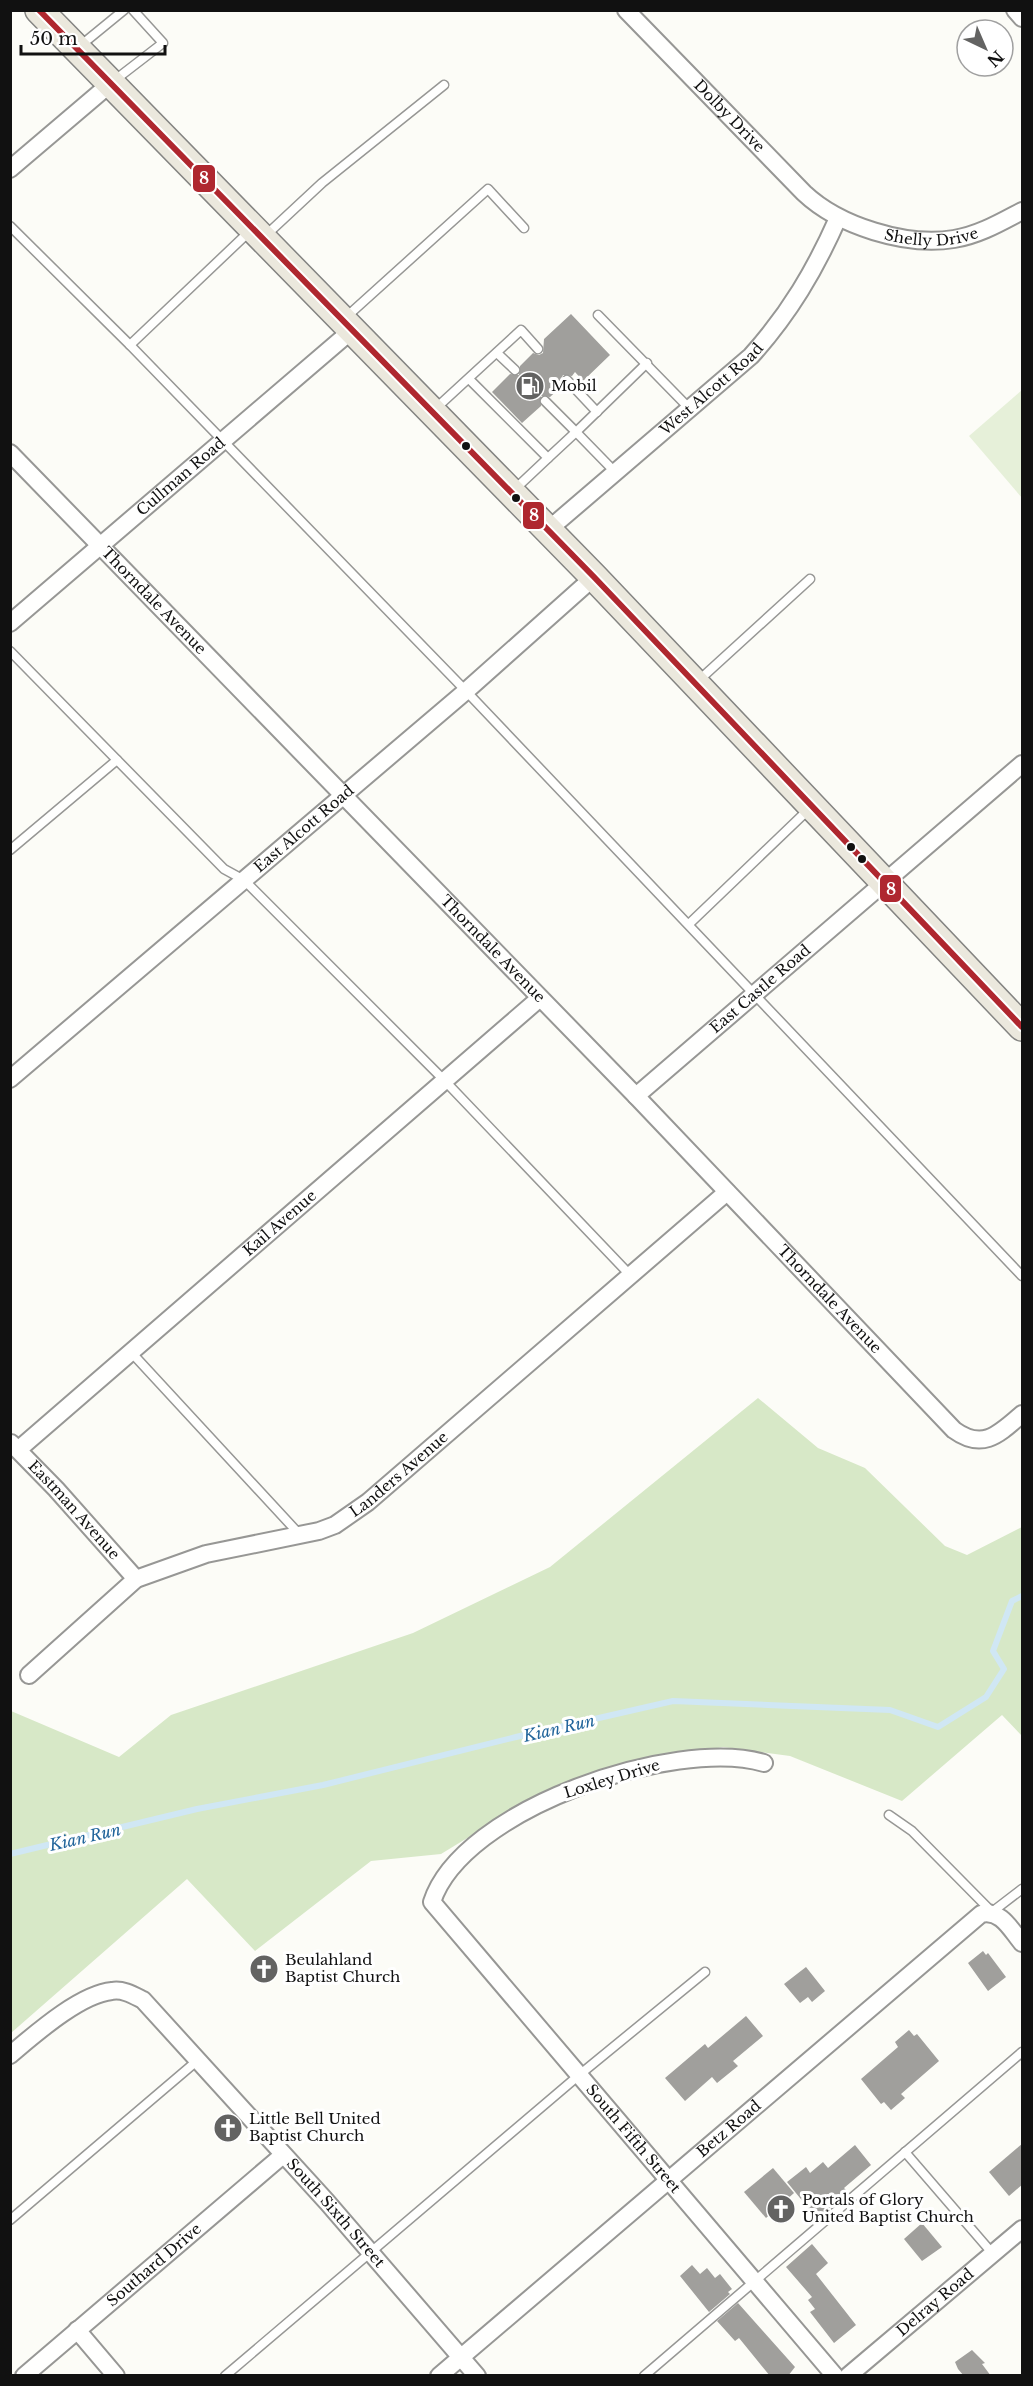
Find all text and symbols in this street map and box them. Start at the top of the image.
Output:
scale bar [21,18,165,56]
north arrow [955,18,1015,78]
text: 50 m [30,28,78,50]
text: N [983,46,1008,71]
street label: Dolby Drive [690,75,769,156]
line badge: 8 [192,164,216,193]
text: 8 [199,168,209,188]
street label: Shelly Drive [883,223,981,250]
street label: West Alcott Road [655,339,767,440]
fuel station icon: Mobil [514,370,546,402]
place label: Mobil [551,376,597,395]
street label: Cullman Road [132,433,229,520]
unlabelled marker [460,440,472,452]
unlabelled marker [510,492,522,504]
line badge: 8 [522,501,545,530]
text: 8 [529,505,539,525]
street label: Thorndale Avenue [98,543,211,658]
street label: East Alcott Road [250,781,358,876]
unlabelled marker [845,841,857,853]
unlabelled marker [856,853,868,865]
line badge: 8 [879,874,902,903]
text: 8 [886,879,896,899]
street label: Thorndale Avenue [437,891,550,1006]
street label: East Castle Road [706,940,814,1037]
street label: Kail Avenue [239,1186,320,1260]
street label: Thorndale Avenue [774,1241,886,1357]
street label: Landers Avenue [346,1427,452,1521]
street label: Eastman Avenue [24,1456,124,1563]
water label: Kian Run [520,1710,597,1746]
street label: Loxley Drive [562,1755,662,1802]
water label: Kian Run [46,1819,123,1855]
place label: Beulahland Baptist Church [285,1950,400,1986]
church icon: Beulahland Baptist Church [248,1953,280,1985]
street label: South Fifth Street [582,2080,685,2197]
street label: Betz Road [693,2096,765,2161]
place label: Little Bell United Baptist Church [249,2109,381,2145]
church icon: Little Bell United Baptist Church [212,2112,244,2144]
street label: South Sixth Street [283,2154,389,2272]
place label: Portals of Glory United Baptist Church [802,2190,974,2226]
church icon: Portals of Glory United Baptist Church [765,2193,797,2225]
street label: Southard Drive [103,2219,205,2310]
street label: Delray Road [892,2264,977,2340]

